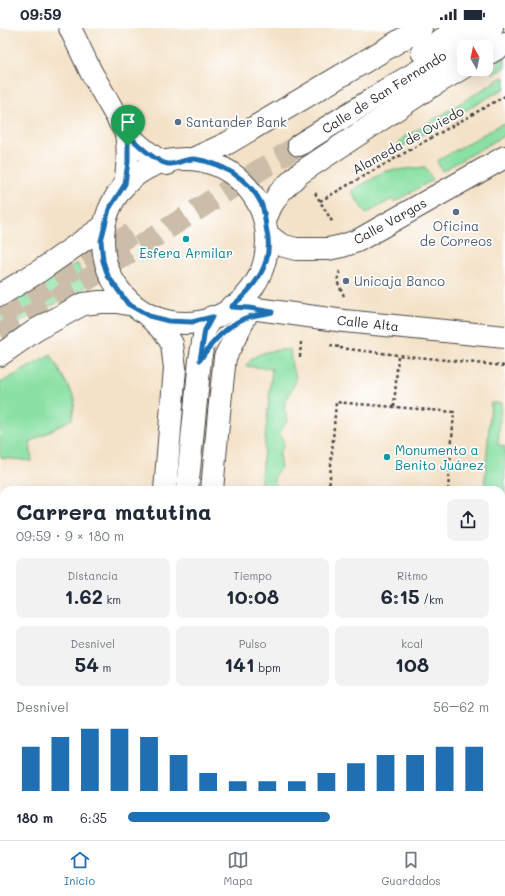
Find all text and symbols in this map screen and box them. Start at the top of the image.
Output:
text: 09:59 [20,4,61,24]
north arrow [457,40,493,76]
map controls [457,40,493,76]
street label: Calle de San Fernando [318,46,449,137]
street label: Alameda de Oviedo [349,102,467,177]
pin [111,105,145,146]
icon: arrive [117,111,139,133]
place label: Santander Bank [186,113,287,130]
marker: Santander Bank [173,117,183,127]
street label: Calle Vargas [350,193,429,248]
marker: Oficina de Correos [451,207,461,217]
place label: Oficina de Correos [420,217,492,249]
marker: Esfera Armilar [181,234,191,244]
place label: Esfera Armilar [139,244,233,261]
place label: Unicaja Banco [354,272,445,289]
marker: Unicaja Banco [341,276,351,286]
street label: Calle Alta [336,311,400,334]
place label: Monumento a Benito Juárez [395,441,484,473]
marker: Monumento a Benito Juárez [382,452,392,462]
text: Carrera matutina [16,497,211,526]
button: share [447,499,489,541]
text: 09:59 · 9 × 180 m [16,527,124,544]
text: Distancia [67,568,118,583]
text: Tiempo [233,568,272,583]
text: Ritmo [397,568,427,583]
text: 1.62 [65,583,103,609]
text: 10:08 [226,583,279,609]
text: 6:15 [381,583,420,609]
text: km [103,592,121,607]
text: /km [420,592,444,607]
text: Desnivel [71,636,115,651]
text: Pulso [239,636,266,651]
text: kcal [401,636,423,651]
text: 54 [74,651,99,677]
text: 141 [224,651,255,677]
text: 108 [395,651,429,677]
text: m [99,660,111,675]
text: bpm [255,660,281,675]
text: Desnivel [16,698,69,715]
text: 56–62 m [433,698,489,715]
text: 180 m [16,809,53,826]
text: 6:35 [80,809,107,826]
tab: Inicio [64,849,95,888]
tab: Mapa [224,849,253,888]
tab: Guardados [381,849,441,888]

